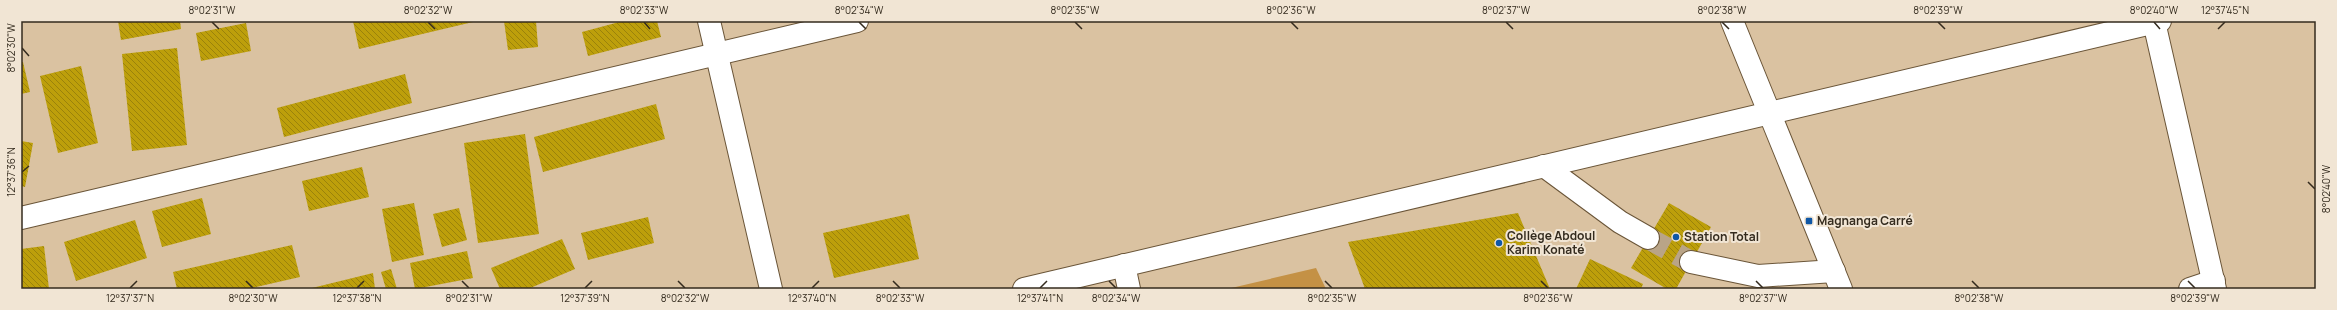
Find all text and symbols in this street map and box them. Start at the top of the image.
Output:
text: 8°02'31"W [189,3,236,17]
text: 8°02'32"W [404,3,453,17]
text: 8°02'33"W [620,3,669,17]
text: 8°02'34"W [835,3,884,17]
text: 8°02'35"W [1051,3,1100,17]
text: 8°02'36"W [1266,3,1316,17]
text: 8°02'37"W [1482,3,1531,17]
text: 8°02'38"W [1698,3,1747,17]
text: 8°02'39"W [1913,3,1963,17]
text: 8°02'40"W [2130,3,2179,17]
text: 12°37'45"N [2201,3,2249,17]
text: 8°02'30"W [4,23,18,73]
text: 12°37'36"N [4,147,18,197]
text: 8°02'40"W [2319,164,2333,213]
place label: Magnanga Carré [1817,212,1913,229]
marker: Magnanga Carré [1804,216,1814,226]
place label: Collège Abdoul Karim Konaté [1507,227,1595,258]
place label: Station Total [1684,228,1759,245]
marker: Station Total [1671,232,1681,242]
marker: Collège Abdoul Karim Konaté [1494,238,1504,248]
text: 12°37'37"N [106,291,154,305]
text: 8°02'30"W [228,291,278,305]
text: 12°37'38"N [333,291,382,305]
text: 8°02'31"W [446,291,493,305]
text: 12°37'39"N [560,291,610,305]
text: 8°02'32"W [661,291,710,305]
text: 12°37'40"N [788,291,836,305]
text: 8°02'33"W [876,291,925,305]
text: 12°37'41"N [1017,291,1063,305]
text: 8°02'34"W [1092,291,1141,305]
text: 8°02'35"W [1308,291,1357,305]
text: 8°02'36"W [1523,291,1573,305]
text: 8°02'37"W [1739,291,1788,305]
text: 8°02'38"W [1955,291,2004,305]
text: 8°02'39"W [2170,291,2220,305]

